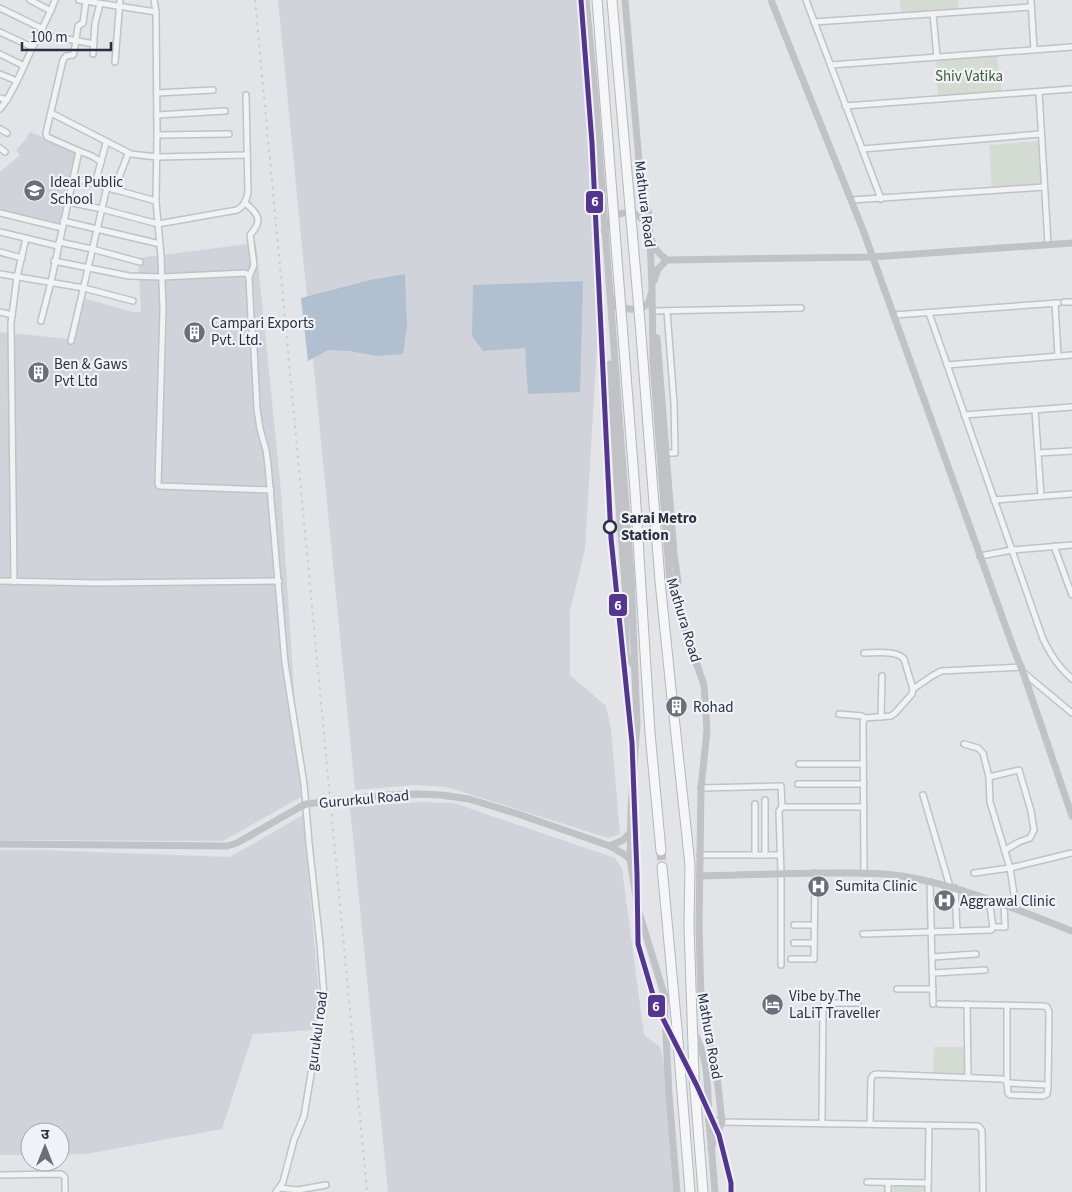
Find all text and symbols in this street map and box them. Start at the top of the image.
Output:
scale bar [22,20,111,52]
text: 100 m [30,27,68,48]
park label: Shiv Vatika [935,66,1003,87]
street label: Mathura Road [629,159,660,249]
place label: Ideal Public School [50,172,123,210]
school or university icon: Ideal Public School [22,179,46,203]
line badge: 6 [585,190,604,214]
text: 6 [591,192,599,212]
place label: Campari Exports Pvt. Ltd. [211,313,314,351]
building icon: Campari Exports Pvt. Ltd. [183,320,207,344]
place label: Ben & Gaws Pvt Ltd [54,354,128,392]
building icon: Ben & Gaws Pvt Ltd [26,361,50,385]
place label: Sarai Metro Station [621,508,697,546]
marker: Sarai Metro Station [603,520,617,534]
street label: Mathura Road [661,575,706,665]
line badge: 6 [608,593,628,617]
text: 6 [614,596,622,616]
building icon: Rohad [665,695,689,719]
place label: Rohad [693,697,734,718]
street label: Gururkul Road [318,785,410,814]
hospital icon: Sumita Clinic [807,874,831,898]
place label: Sumita Clinic [835,876,918,897]
hospital icon: Aggrawal Clinic [932,889,956,913]
place label: Aggrawal Clinic [960,891,1056,912]
place label: Vibe by The LaLiT Traveller [789,986,881,1024]
street label: gurukul road [302,990,333,1072]
street label: Mathura Road [692,991,727,1081]
hotel icon: Vibe by The LaLiT Traveller [761,993,785,1017]
line badge: 6 [647,994,666,1018]
text: 6 [652,997,660,1017]
north arrow [20,1122,70,1172]
text: उ [41,1125,50,1145]

